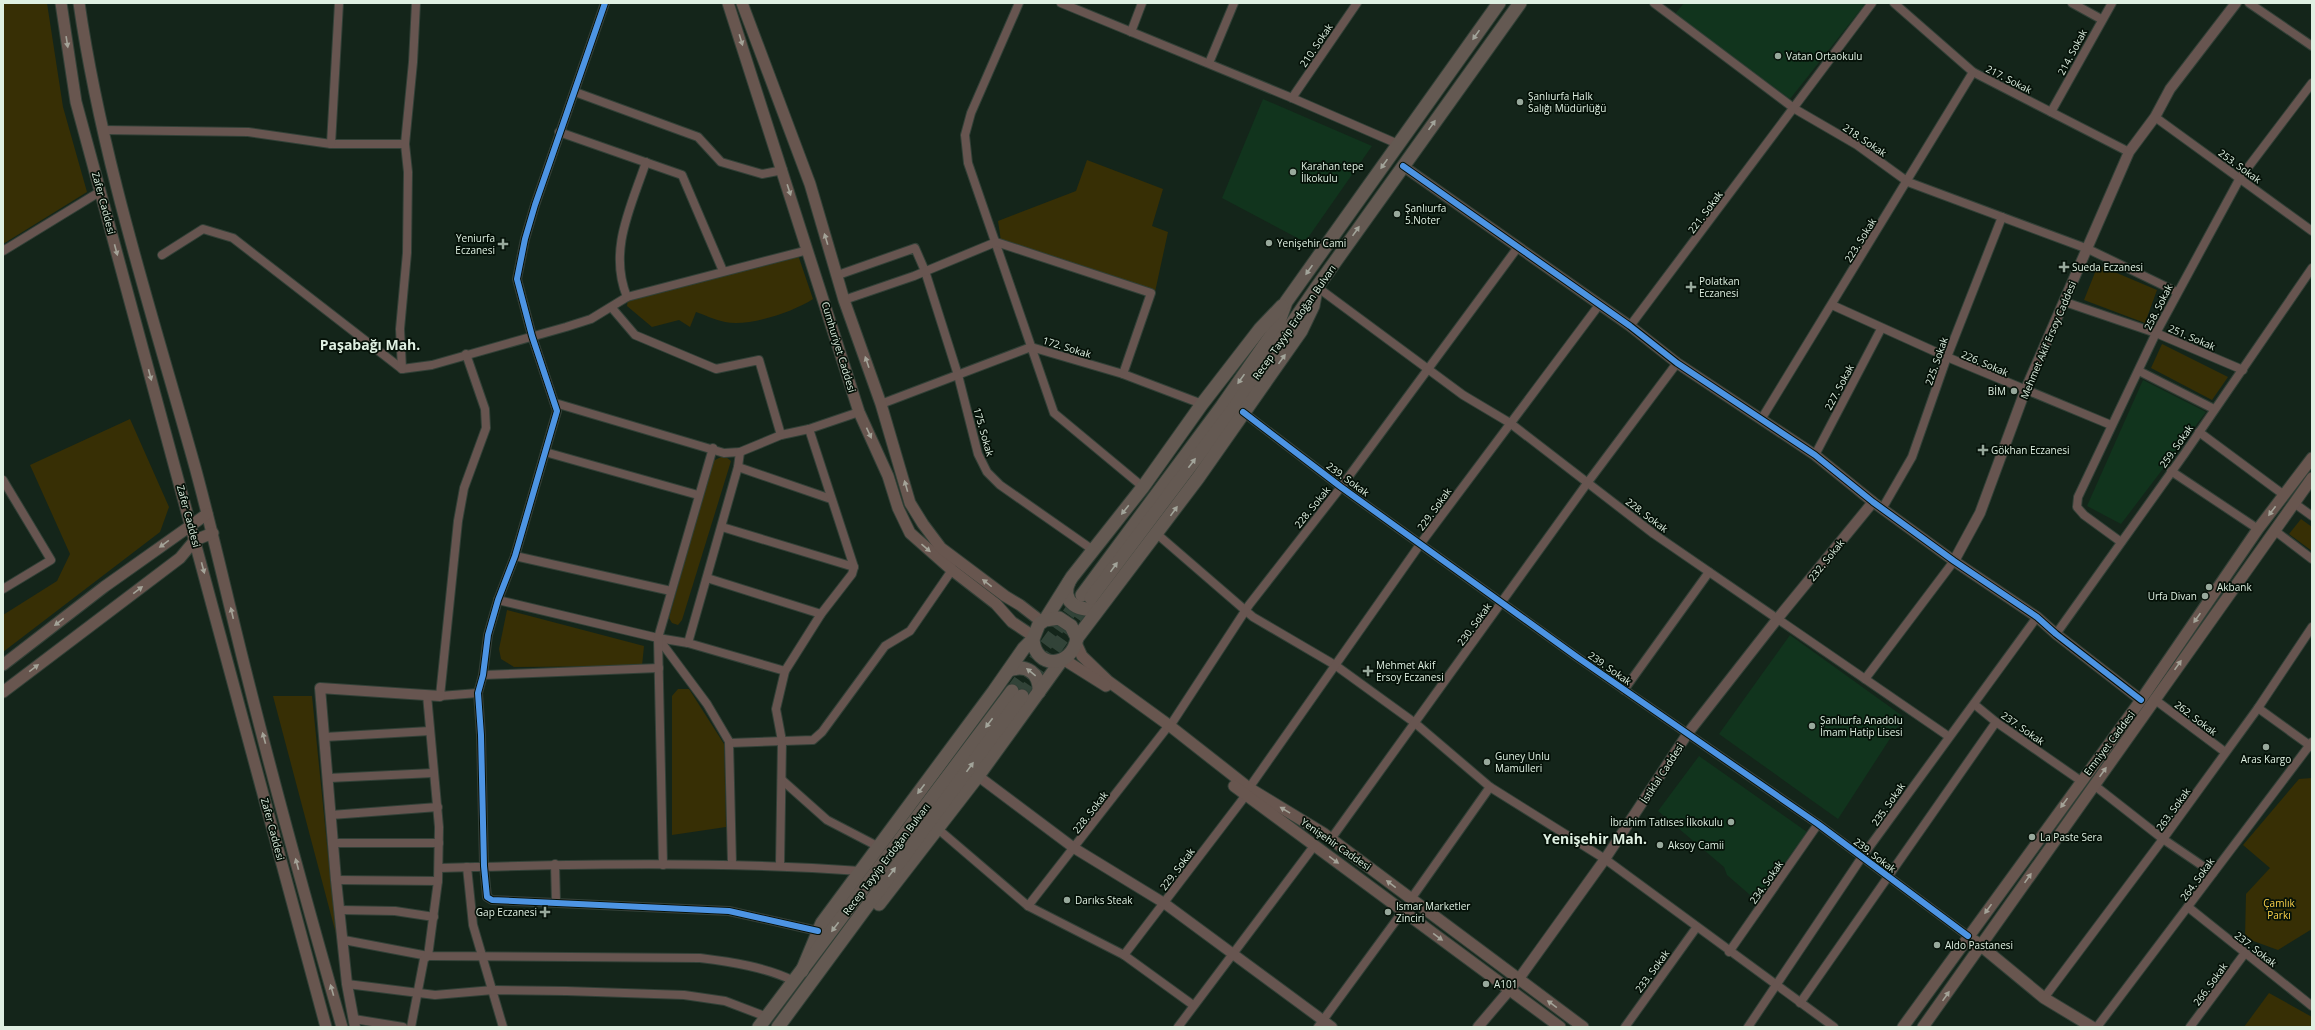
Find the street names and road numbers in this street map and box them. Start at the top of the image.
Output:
street label: 210. Sokak [1296,20,1336,70]
street label: 214. Sokak [2054,26,2090,77]
street label: 217. Sokak [1984,61,2035,97]
street label: 218. Sokak [1840,120,1890,160]
street label: 253. Sokak [2216,146,2265,187]
street label: Zafer Caddesi [89,170,119,236]
street label: 221. Sokak [1684,187,1726,236]
street label: 223. Sokak [1841,214,1880,265]
street label: Recep Tayyip Erdoğan Bulvarı [1249,262,1339,382]
street label: Mehmet Akif Ersoy Caddesi [2017,279,2079,401]
street label: 258. Sokak [2140,281,2176,332]
street label: Cumhuriyet Caddesi [819,300,859,394]
street label: 251. Sokak [2166,321,2218,353]
street label: 172. Sokak [1041,333,1094,361]
street label: 225. Sokak [1921,334,1951,387]
street label: 226. Sokak [1959,347,2011,379]
street label: 227. Sokak [1821,361,1857,412]
street label: 175. Sokak [970,406,998,459]
street label: 259. Sokak [2156,421,2196,470]
street label: 239. Sokak [1324,459,1373,500]
street label: Zafer Caddesi [174,483,204,549]
street label: 228. Sokak [1291,483,1334,531]
street label: 229. Sokak [1414,484,1455,533]
street label: 228. Sokak [1623,494,1672,536]
street label: 232. Sokak [1805,536,1848,584]
street label: 230. Sokak [1454,599,1495,648]
street label: 239. Sokak [1586,648,1635,688]
street label: 262. Sokak [2172,697,2221,739]
street label: 237. Sokak [1999,708,2048,748]
street label: Emniyet Caddesi [2080,708,2138,778]
street label: İstiklal Caddesi [1637,740,1687,806]
street label: 235. Sokak [1868,779,1908,828]
street label: 263. Sokak [2153,784,2194,833]
street label: 228. Sokak [1069,787,1111,836]
street label: Zafer Caddesi [258,796,288,862]
street label: Recep Tayyip Erdoğan Bulvarı [839,800,933,918]
street label: Yenişehir Caddesi [1298,815,1374,873]
street label: 239. Sokak [1851,834,1900,876]
street label: 229. Sokak [1156,844,1198,893]
street label: 264. Sokak [2177,854,2218,903]
street label: 234. Sokak [1746,857,1786,906]
street label: 237. Sokak [2232,928,2281,970]
street label: 233. Sokak [1632,946,1673,995]
street label: 266. Sokak [2190,959,2231,1008]

